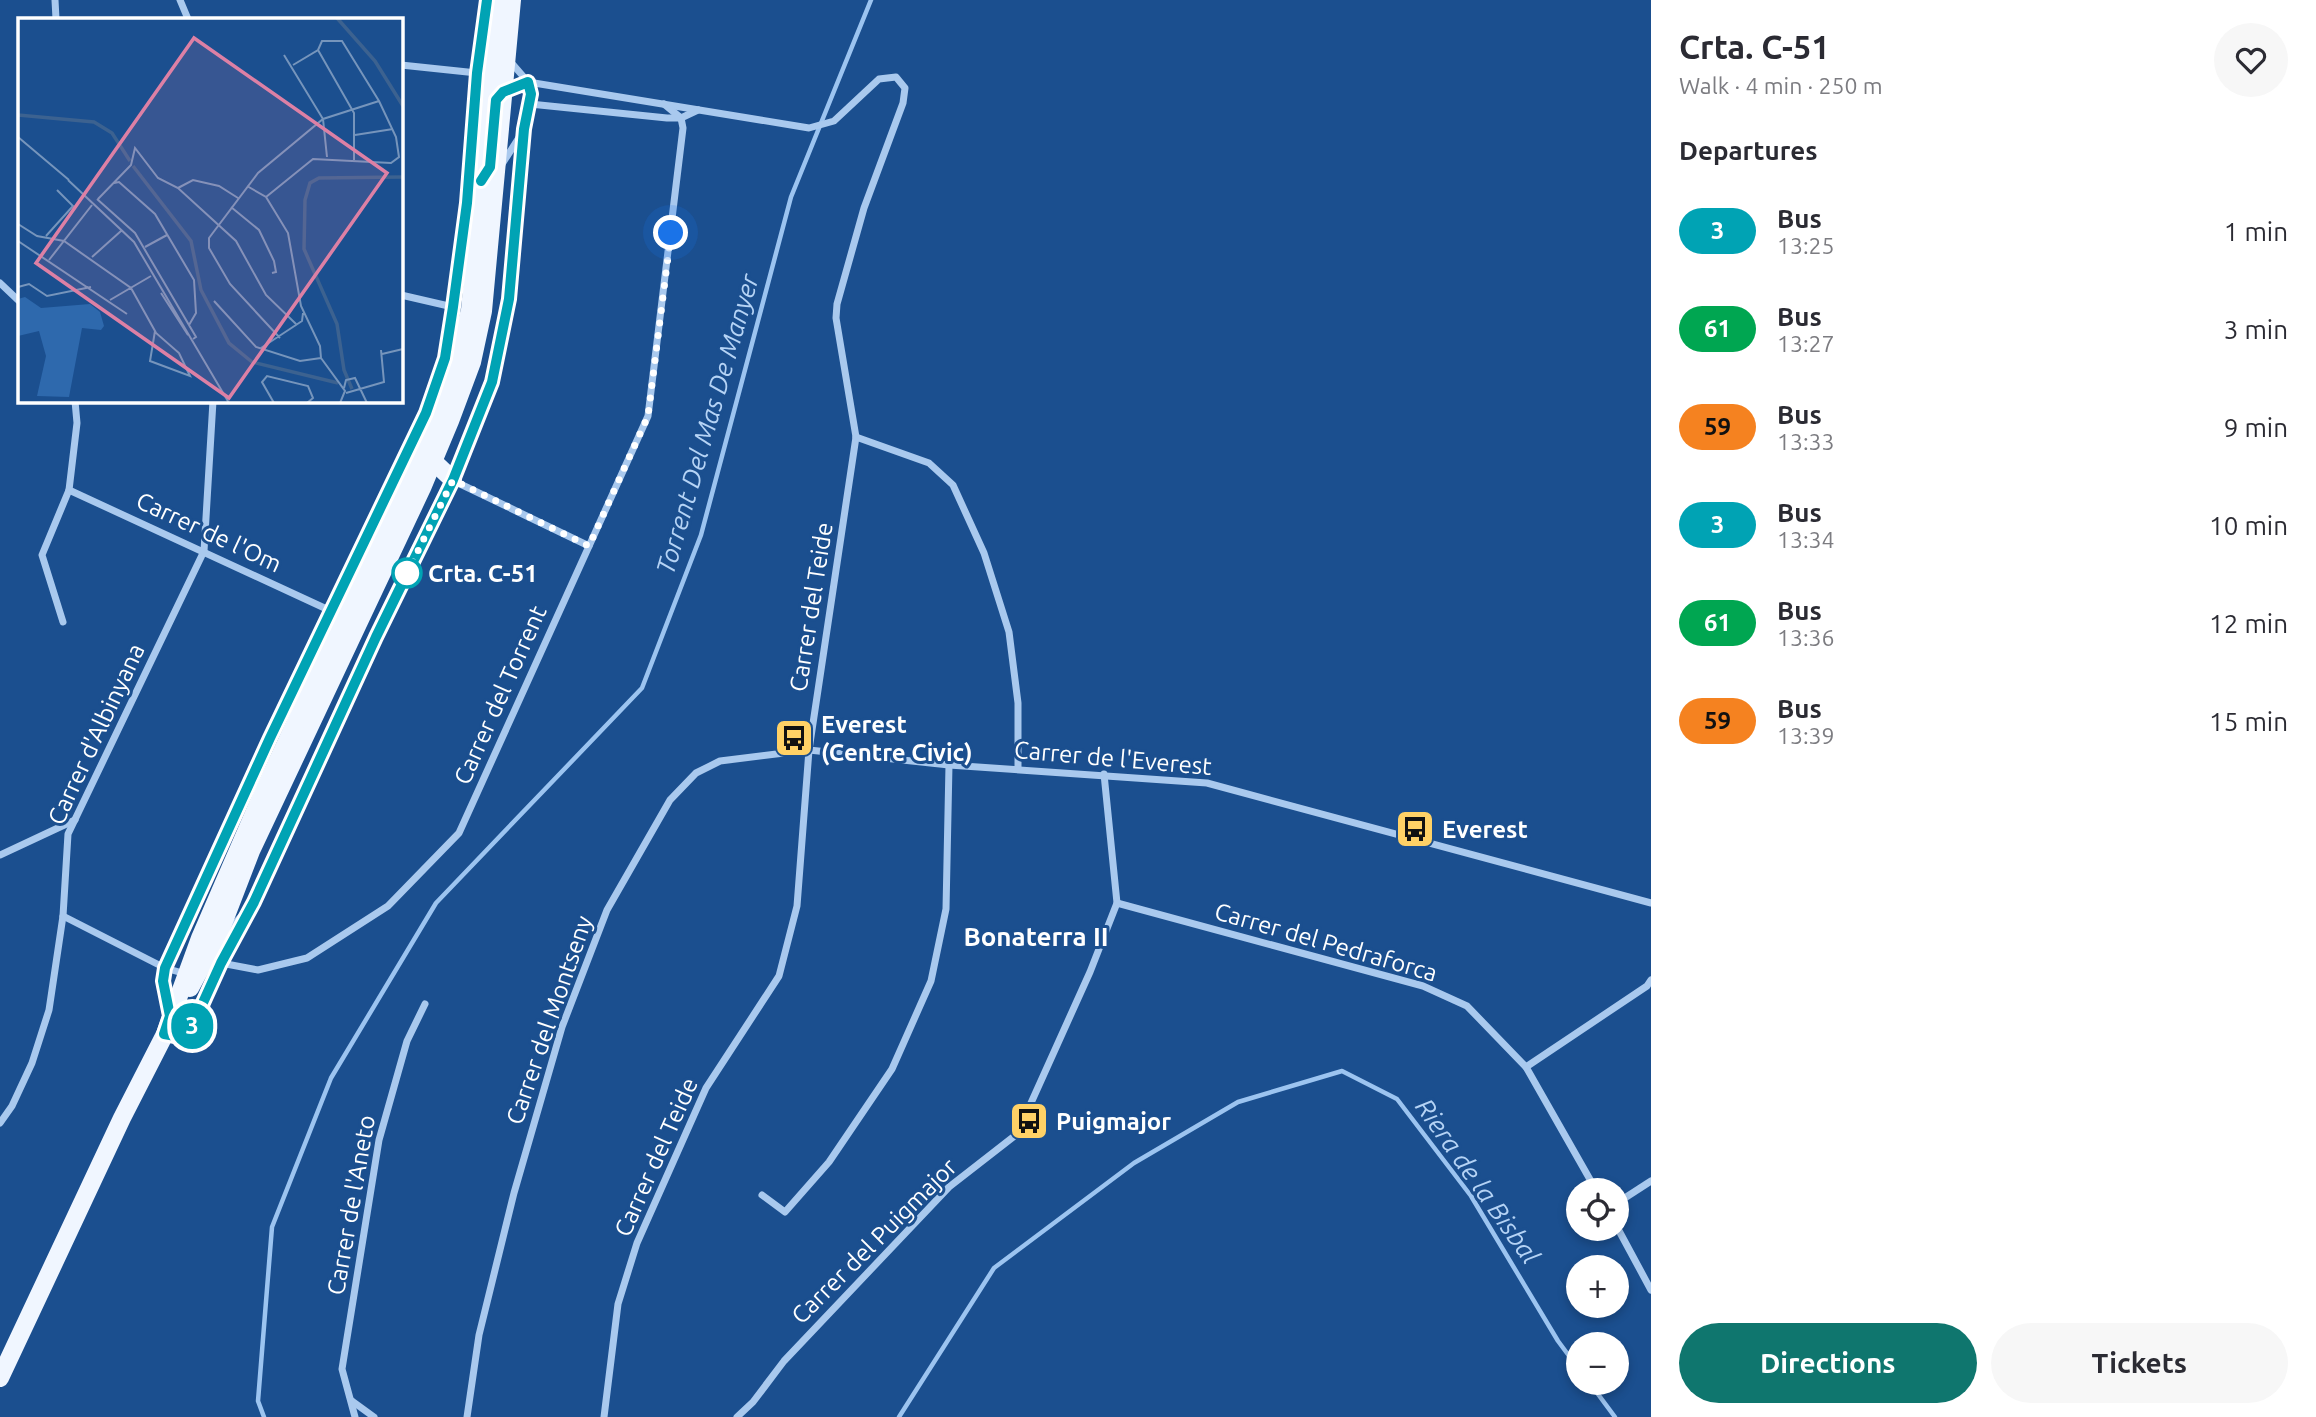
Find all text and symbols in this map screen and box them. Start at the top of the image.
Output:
inset map [18,18,402,402]
button: heart [2214,23,2288,97]
text: Crta. C-51 [1679,28,1830,65]
text: Walk · 4 min · 250 m [1679,73,1883,98]
text: Departures [1679,136,1817,165]
text: Bus [1777,204,1822,233]
your location [653,215,688,250]
text: 3 [1711,217,1724,244]
text: 1 min [2224,217,2288,246]
text: 13:25 [1777,233,1835,258]
water label: Torrent Del Mas De Manyer [650,270,764,577]
text: Bus [1777,302,1822,331]
text: 61 [1704,315,1731,342]
text: 3 min [2224,315,2288,344]
text: 13:27 [1777,331,1835,356]
text: Bus [1777,400,1822,429]
text: 59 [1704,413,1731,440]
text: 9 min [2224,413,2288,442]
text: 13:33 [1777,429,1835,454]
street label: Carrer de l'Om [132,487,286,577]
text: Bus [1777,498,1822,527]
text: 3 [1711,511,1724,538]
text: 10 min [2209,511,2288,540]
street label: Carrer del Teide [784,521,838,693]
text: 13:34 [1777,527,1835,552]
marker: Crta. C-51 [392,558,422,588]
place label: Crta. C-51 [428,560,538,587]
text: Bus [1777,596,1822,625]
street label: Carrer del Torrent [448,601,552,789]
text: 61 [1704,609,1731,636]
text: 12 min [2209,609,2288,638]
text: 13:36 [1777,625,1835,650]
street label: Carrer d'Albinyana [42,639,150,829]
text: Bus [1777,694,1822,723]
text: 59 [1704,707,1731,734]
text: 15 min [2209,707,2288,736]
place label: Everest (Centre Civic) [821,711,973,766]
bus stop icon: Everest (Centre Civic) [773,717,815,759]
text: 13:39 [1777,723,1835,748]
street label: Carrer de l'Everest [1013,736,1213,780]
bus stop icon: Everest [1394,808,1436,850]
place label: Everest [1442,816,1528,843]
street label: Carrer del Pedraforca [1212,897,1440,987]
street label: Carrer del Montseny [501,912,598,1128]
district label: Bonaterra II [963,922,1109,951]
line badge: 3 [169,1003,215,1049]
text: 3 [185,1012,199,1039]
street label: Carrer del Teide [609,1074,703,1240]
water label: Riera de la Bisbal [1410,1093,1546,1269]
bus stop icon: Puigmajor [1008,1100,1050,1142]
place label: Puigmajor [1056,1108,1171,1135]
street label: Carrer de l'Aneto [322,1113,380,1297]
street label: Carrer del Puigmajor [786,1153,962,1329]
map controls [1566,1178,1629,1395]
button: locate [1566,1178,1629,1241]
button: + [1566,1255,1629,1318]
button: Directions [1679,1323,1977,1403]
button: Tickets [1991,1323,2288,1403]
button: − [1566,1332,1629,1395]

